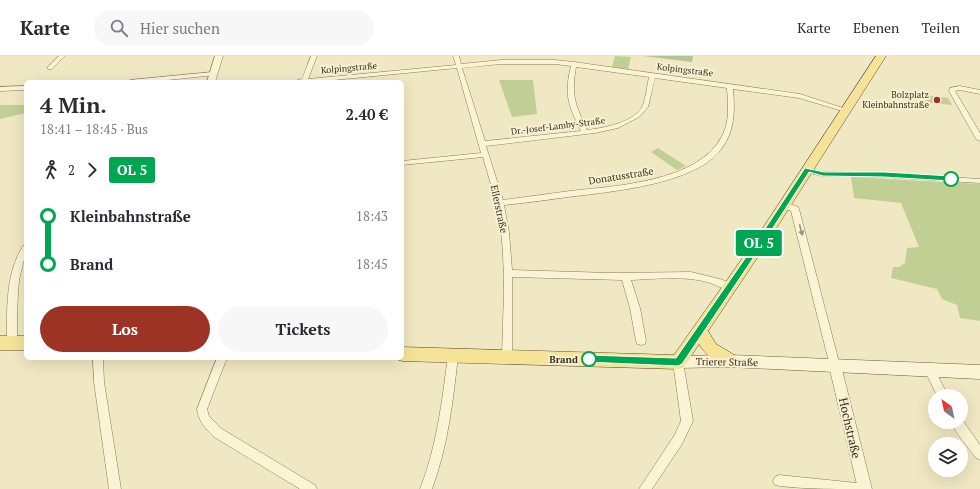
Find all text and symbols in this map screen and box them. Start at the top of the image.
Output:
search box [94,10,374,46]
text: Karte [20,15,70,40]
icon: search [108,17,130,39]
text: Hier suchen [140,18,220,38]
text: Karte [797,18,831,37]
text: Ebenen [853,18,899,37]
text: Teilen [921,18,960,37]
street label: Kolpingstraße [320,60,378,76]
street label: Kolpingstraße [656,61,714,79]
place label: Bolzplatz Kleinbahnstraße [862,89,929,111]
text: 4 Min. [40,90,107,119]
marker: Bolzplatz Kleinbahnstraße [932,95,942,105]
text: 2.40 € [346,104,388,124]
street label: Dr.-Josef-Lamby-Straße [510,114,606,138]
text: 18:41 – 18:45 · Bus [40,120,148,138]
icon: walk [40,159,62,181]
icon: forward [81,159,103,181]
text: OL 5 [117,160,147,179]
text: 2 [68,161,75,179]
street label: Donatusstraße [588,164,654,188]
unlabelled marker [943,171,959,187]
street label: Ellerstraße [488,184,510,234]
text: Kleinbahnstraße [70,206,191,226]
text: 18:43 [356,207,388,225]
one-way arrow [798,223,804,236]
line badge: OL 5 [731,230,787,256]
text: OL 5 [744,233,774,252]
text: Brand [70,254,113,274]
text: 18:45 [356,255,388,273]
button: Los [40,306,210,352]
button: Tickets [218,306,388,352]
marker: Brand [581,351,597,367]
place label: Brand [549,353,578,366]
street label: Trierer Straße [696,355,758,369]
north arrow [928,389,968,429]
map controls [928,389,968,477]
street label: Hochstraße [836,396,864,460]
button: layers [928,437,968,477]

